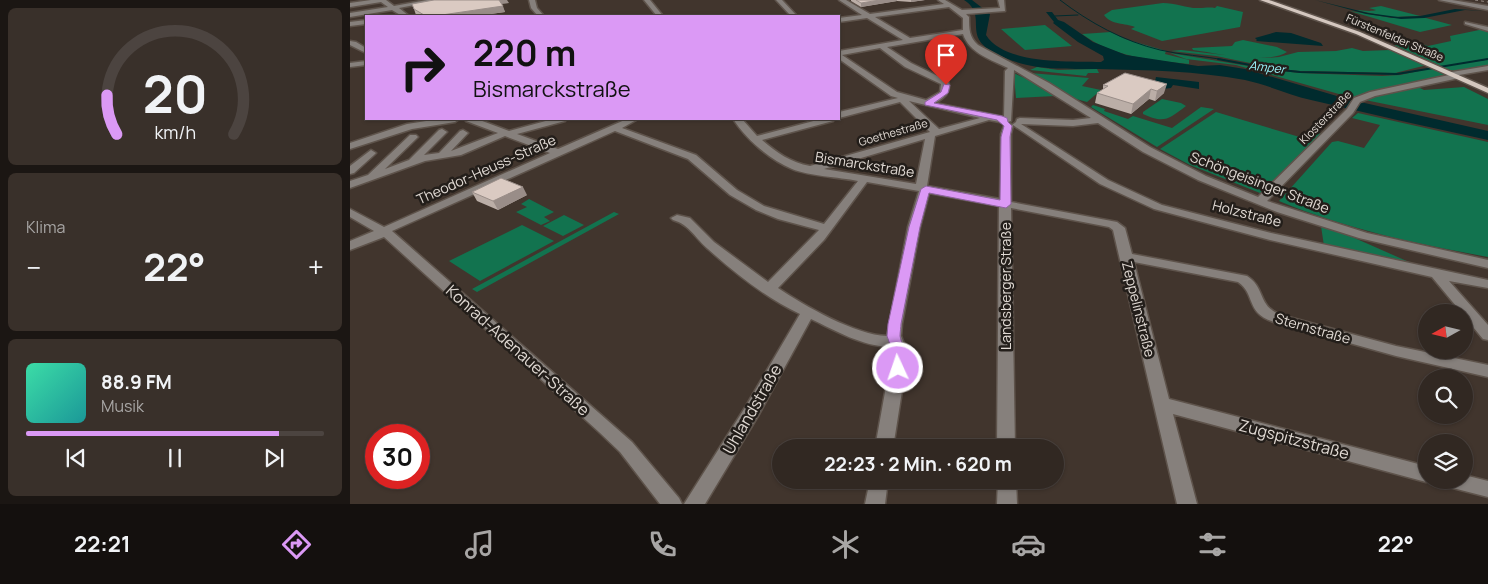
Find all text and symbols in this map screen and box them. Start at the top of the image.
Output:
street label: Fürstenfelder Straße [1344,10,1447,65]
text: 220 m [473,29,576,77]
pin [925,34,967,85]
icon: right [390,35,455,100]
icon: arrive [932,41,960,69]
water label: Amper [1248,56,1288,78]
text: 20 [142,58,208,129]
text: Bismarckstraße [473,74,631,104]
street label: Klosterstraße [1296,87,1355,147]
street label: Goethestraße [857,115,930,149]
text: km/h [154,120,196,144]
street label: Theodor-Heuss-Straße [413,130,559,208]
street label: Bismarckstraße [814,147,916,181]
street label: Schöngeisinger Straße [1188,147,1332,217]
street label: Holzstraße [1210,195,1284,231]
text: Klima [26,216,65,238]
street label: Landsberger Straße [996,222,1015,350]
text: 22° [143,240,206,292]
text: − [26,248,41,286]
text: + [308,248,324,286]
street label: Zeppelinstraße [1118,259,1160,359]
street label: Konrad-Adenauer-Straße [442,280,594,420]
north arrow [1418,304,1472,359]
map controls [1418,304,1473,489]
street label: Sternstraße [1273,308,1353,348]
position arrow [871,341,923,393]
street label: Uhlandstraße [717,360,787,458]
text: 88.9 FM [101,369,172,395]
button: search [1418,369,1473,424]
text: Musik [101,395,144,417]
street label: Zugspitzstraße [1236,414,1352,464]
speed limit sign: 30 [365,424,430,489]
button: layers [1418,434,1473,489]
icon: previous [62,444,90,472]
icon: pause [161,444,189,472]
icon: next [260,444,288,472]
text: 22:23 · 2 Min. · 620 m [824,451,1012,477]
icon: directions [279,527,314,562]
icon: music [462,527,497,562]
icon: phone [645,527,680,562]
icon: climate [828,527,863,562]
icon: car [1011,527,1046,562]
icon: filters [1195,527,1230,562]
text: 22:21 [74,529,131,559]
text: 22° [1378,529,1414,559]

